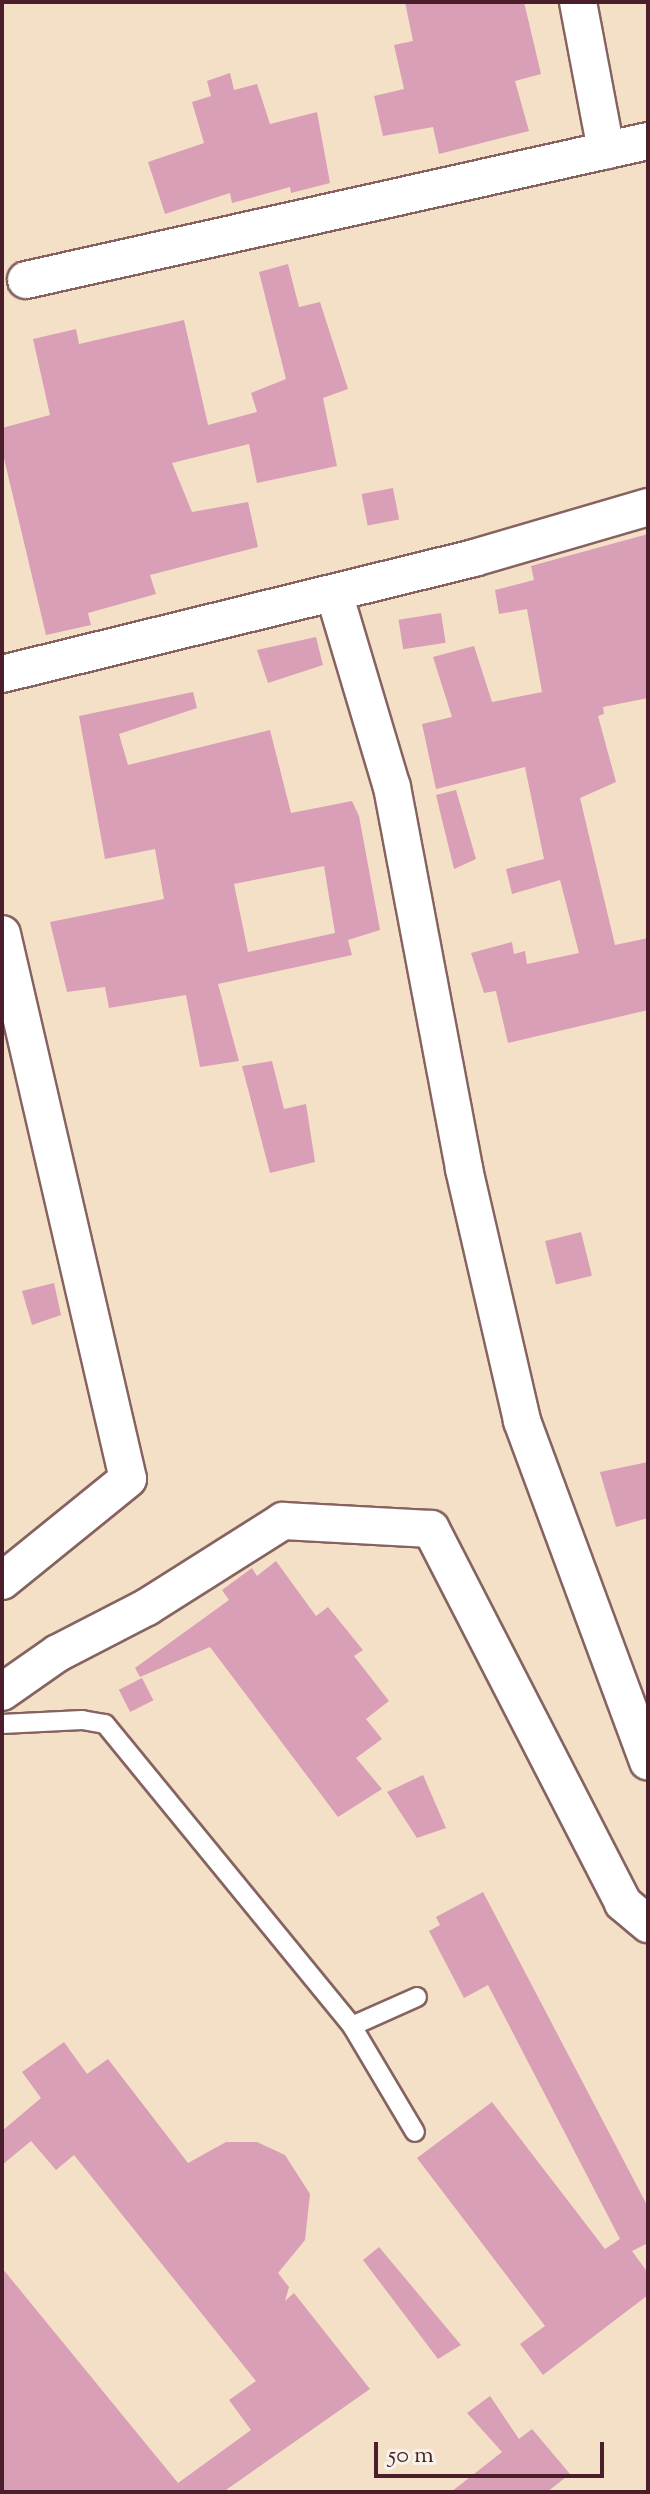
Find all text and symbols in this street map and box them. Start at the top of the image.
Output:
scale bar [378,2426,608,2476]
text: 50 m [388,2439,434,2473]

